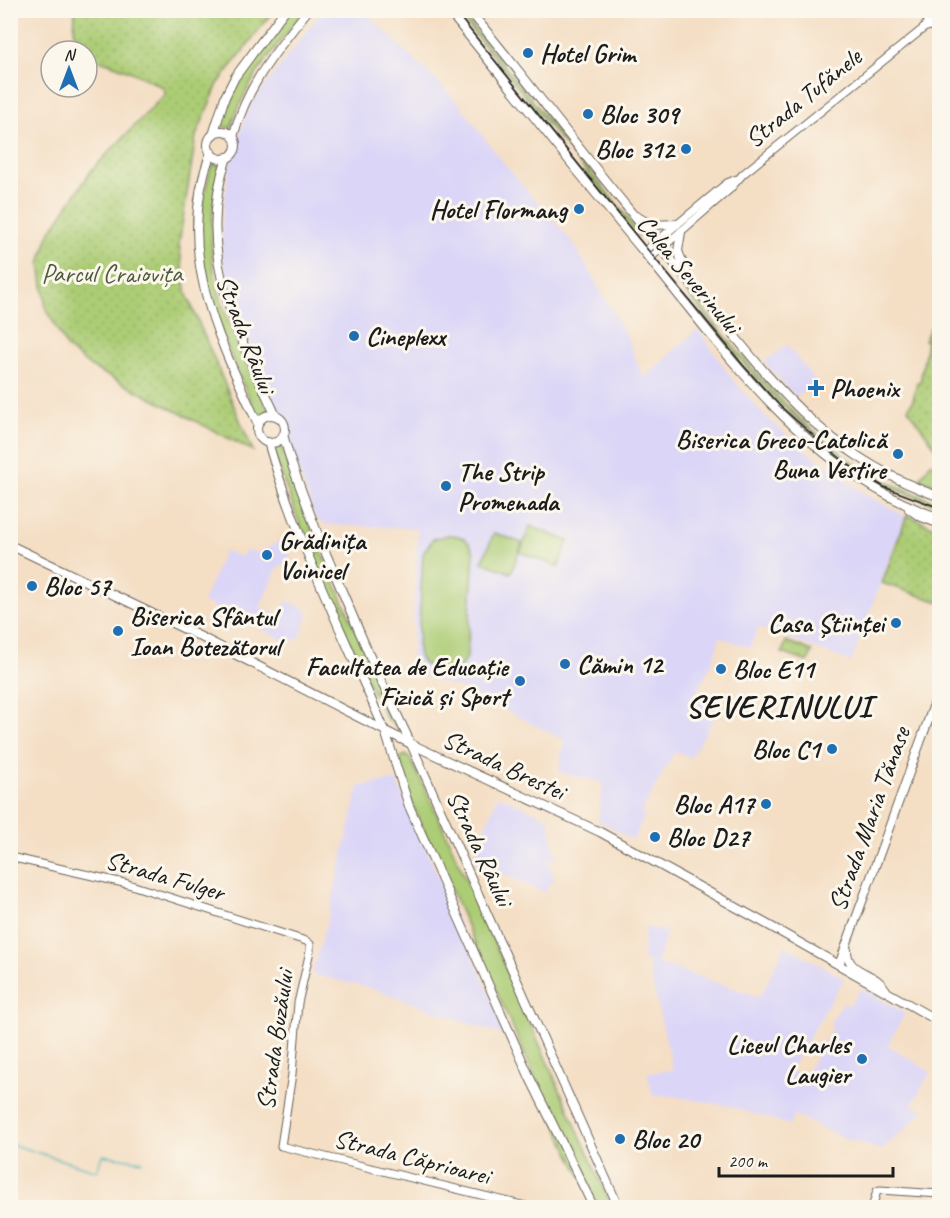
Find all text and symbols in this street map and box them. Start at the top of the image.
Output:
place label: Hotel Grim [540,37,637,70]
north arrow [39,39,99,99]
street label: Strada Tufănele [738,40,869,155]
text: N [64,45,77,65]
marker: Hotel Grim [521,46,535,60]
place label: Bloc 309 [600,98,681,131]
marker: Bloc 309 [581,107,595,121]
place label: Bloc 312 [595,133,676,166]
marker: Bloc 312 [679,142,693,156]
place label: Hotel Flormang [430,193,570,226]
marker: Hotel Flormang [572,202,586,216]
street label: Calea Severinului [630,208,750,343]
park label: Parcul Craiovița [42,257,184,290]
street label: Strada Râului [208,270,285,400]
place label: Cineplexx [366,320,447,353]
marker: Cineplexx [347,329,361,343]
place label: Phoenix [830,372,901,405]
marker: Phoenix [807,379,825,397]
place label: Biserica Greco-Catolică Buna Vestire [676,423,889,486]
marker: Biserica Greco-Catolică Buna Vestire [891,447,905,461]
place label: The Strip Promenada [458,455,561,518]
marker: The Strip Promenada [439,479,453,493]
place label: Grădinița Voinicel [279,524,368,587]
marker: Grădinița Voinicel [260,548,274,562]
place label: Bloc 57 [44,570,113,603]
marker: Bloc 57 [25,579,39,593]
place label: Biserica Sfântul Ioan Botezătorul [130,600,286,663]
place label: Casa Științei [768,607,887,640]
marker: Casa Științei [889,616,903,630]
marker: Biserica Sfântul Ioan Botezătorul [111,624,125,638]
place label: Cămin 12 [577,648,665,681]
place label: Facultatea de Educație Fizică și Sport [306,650,512,713]
place label: Bloc E11 [733,653,817,686]
marker: Cămin 12 [558,657,572,671]
marker: Bloc E11 [714,662,728,676]
marker: Facultatea de Educație Fizică și Sport [513,674,527,688]
district label: SEVERINULUI [685,686,878,727]
street label: Strada Maria Tănase [820,721,918,916]
street label: Strada Brestei [437,722,573,809]
place label: Bloc C1 [752,733,823,766]
marker: Bloc C1 [825,742,839,756]
street label: Strada Râului [439,785,522,914]
place label: Bloc A17 [674,788,756,821]
marker: Bloc A17 [759,797,773,811]
place label: Bloc D27 [667,821,752,854]
marker: Bloc D27 [648,830,662,844]
street label: Strada Fulger [102,843,231,909]
street label: Strada Buzăului [249,965,302,1112]
place label: Liceul Charles Laugier [727,1028,853,1091]
marker: Liceul Charles Laugier [855,1052,869,1066]
street label: Strada Căprioarei [331,1122,496,1193]
place label: Bloc 20 [632,1123,701,1156]
marker: Bloc 20 [613,1132,627,1146]
scale bar [719,1140,893,1178]
text: 200 m [728,1150,769,1172]

